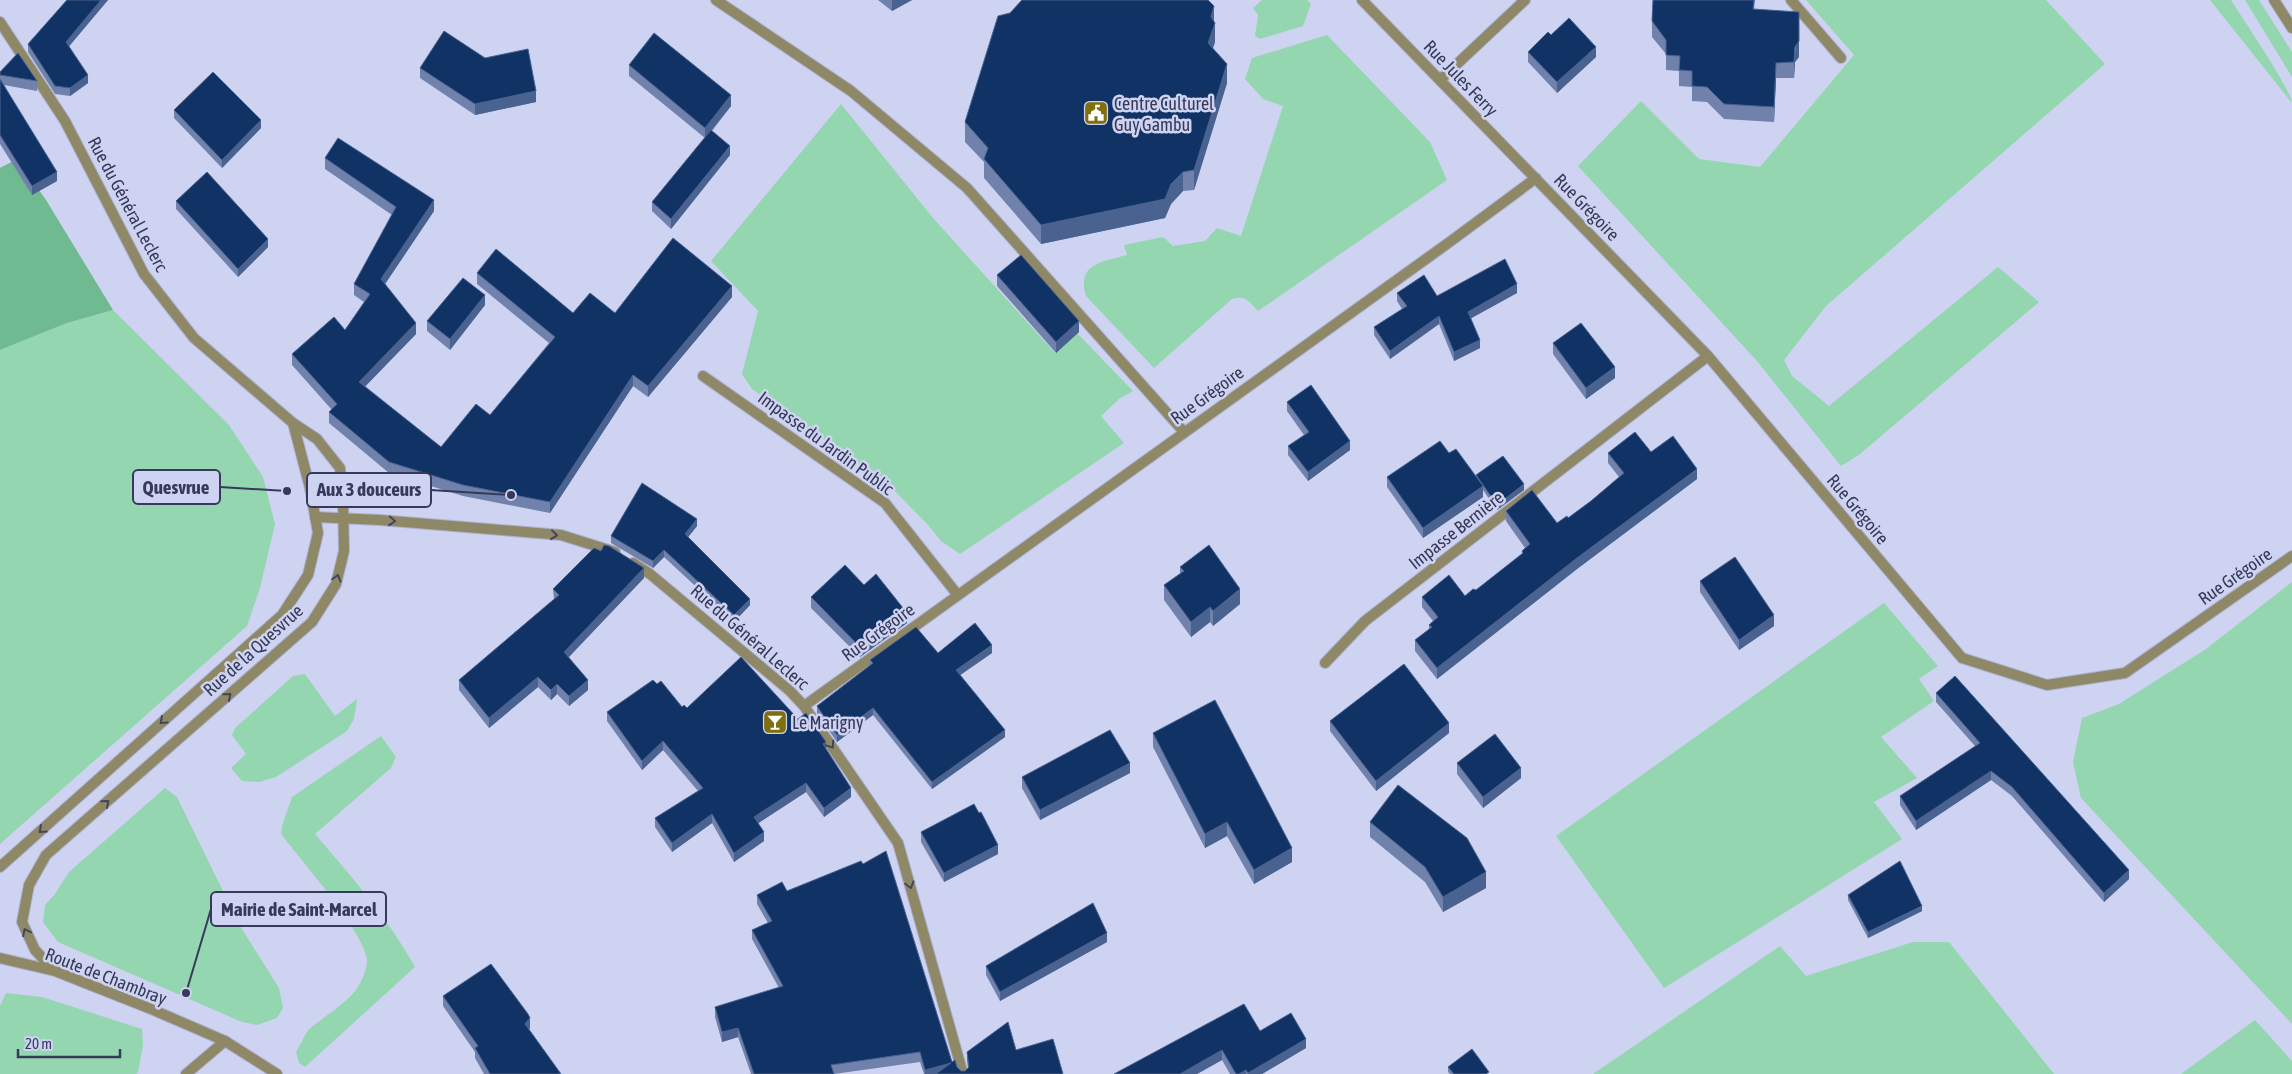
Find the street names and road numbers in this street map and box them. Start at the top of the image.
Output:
street label: Rue Jules Ferry [1420,36,1502,120]
street label: Rue du Général Leclerc [84,133,173,275]
street label: Rue Grégoire [1550,169,1624,245]
street label: Rue Grégoire [1167,362,1247,428]
street label: Impasse du Jardin Public [754,387,898,499]
street label: Rue Grégoire [1823,470,1893,548]
street label: Impasse Bernière [1404,487,1508,573]
street label: Rue Grégoire [2194,543,2276,609]
street label: Rue du Général Leclerc [687,580,814,694]
street label: Rue Grégoire [838,599,918,665]
street label: Rue de la Quesvrue [199,600,307,700]
street label: Route de Chambray [42,943,170,1009]

